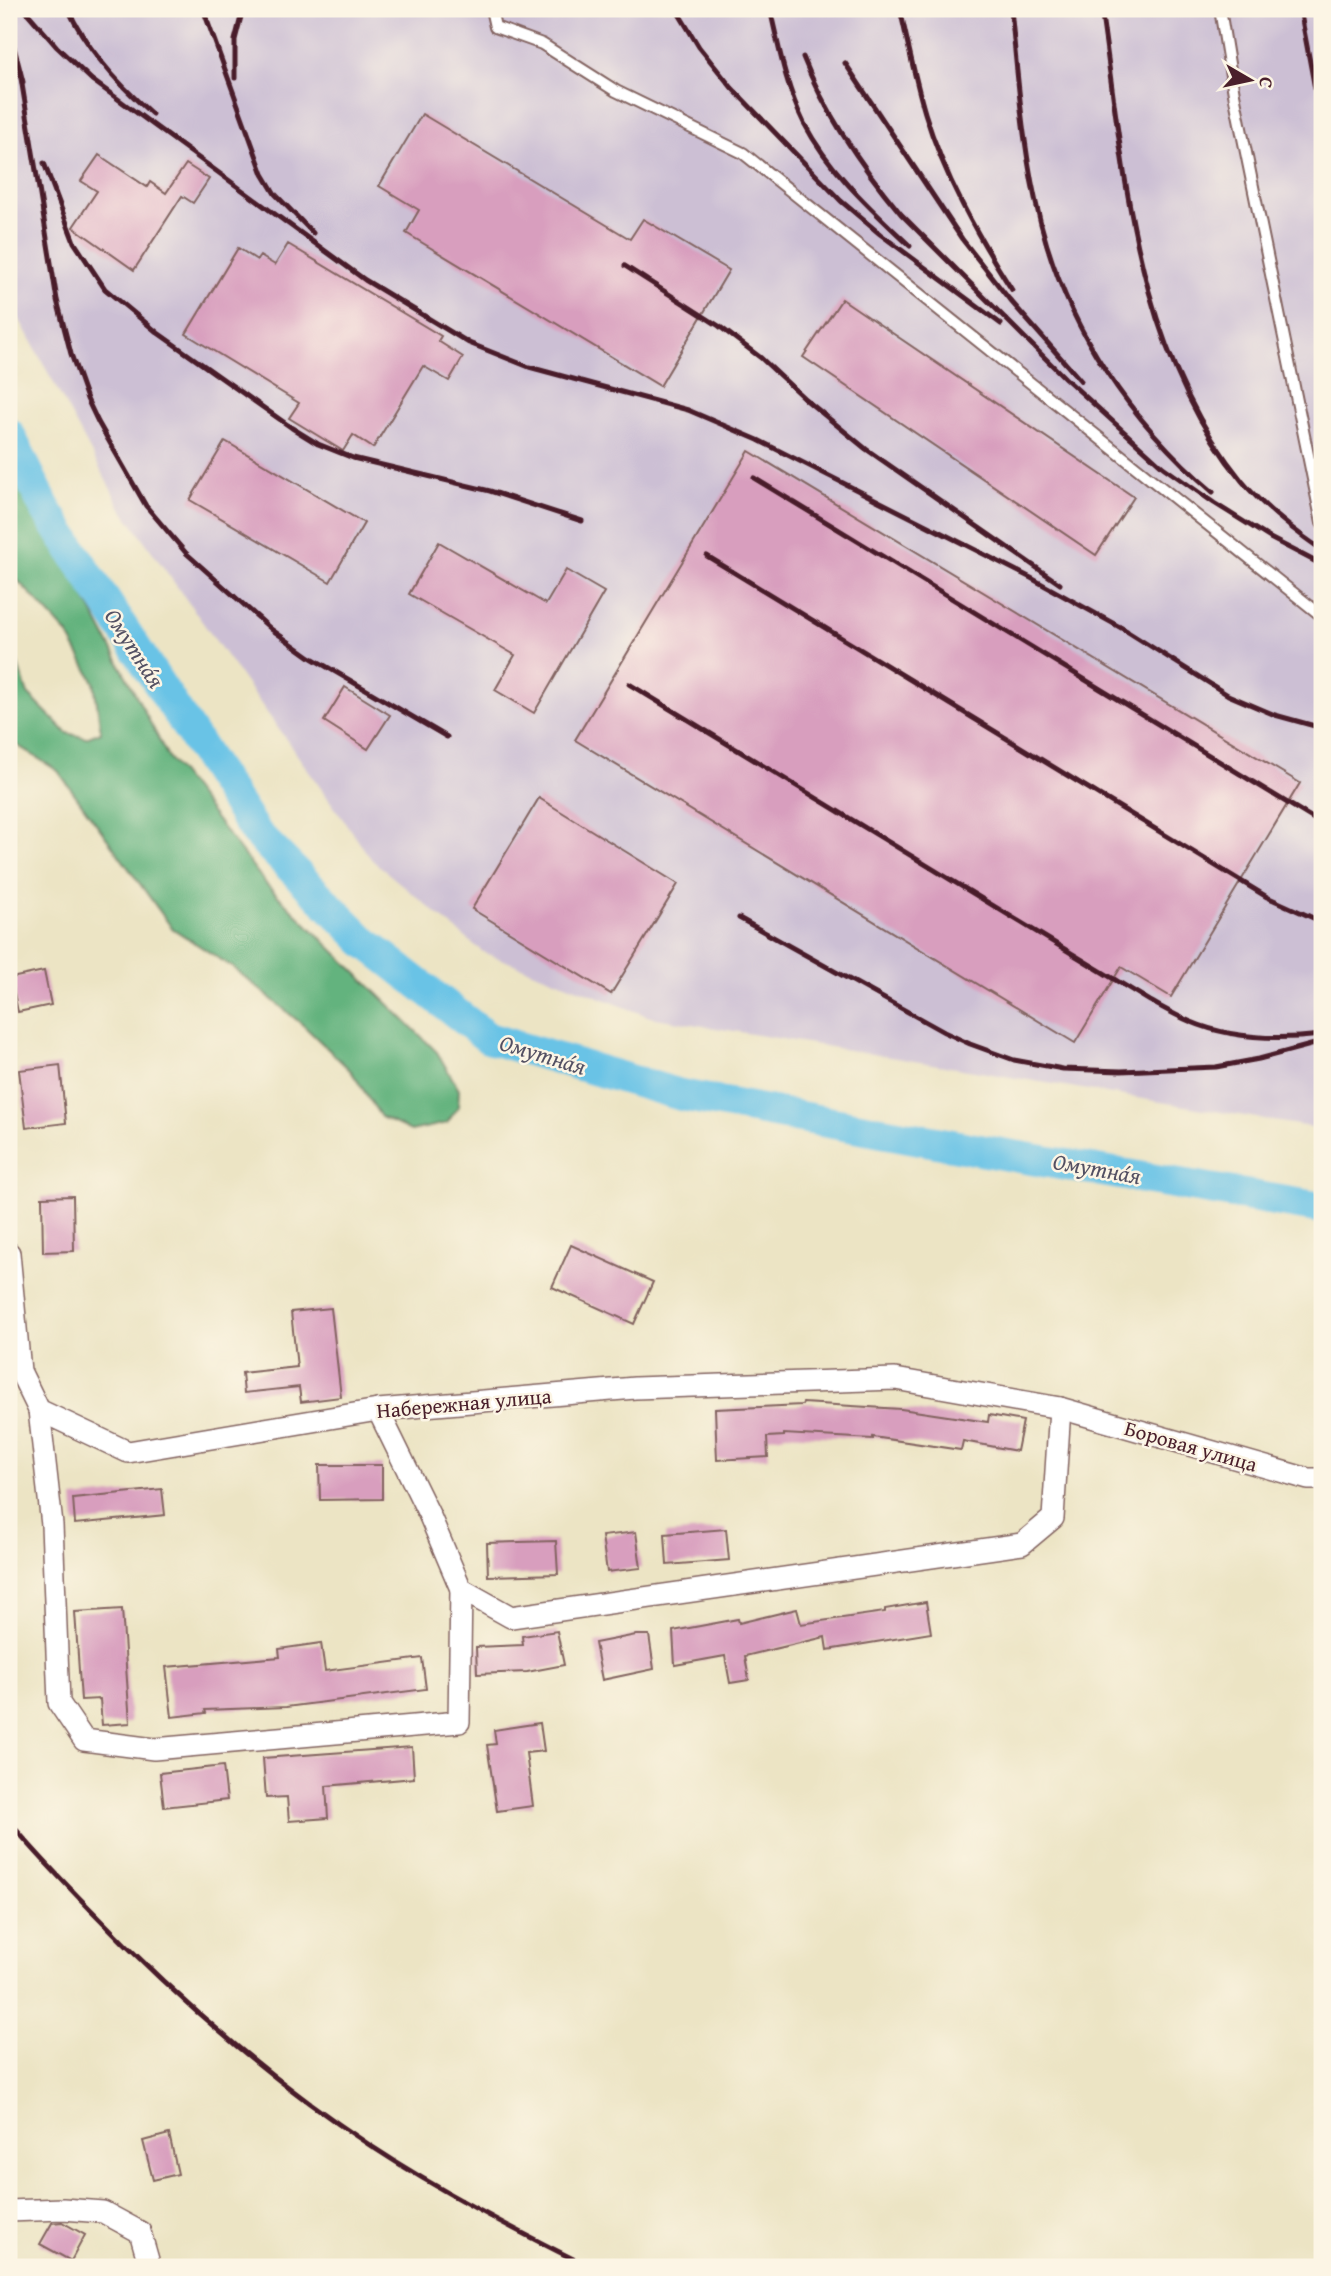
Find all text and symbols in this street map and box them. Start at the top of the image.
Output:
north arrow [1216,46,1286,116]
text: С [1252,75,1281,90]
water label: Омутна́я [97,602,173,694]
water label: Омутна́я [496,1025,590,1083]
water label: Омутна́я [1050,1144,1144,1192]
street label: Набережная улица [375,1380,553,1426]
street label: Боровая улица [1121,1412,1261,1480]

